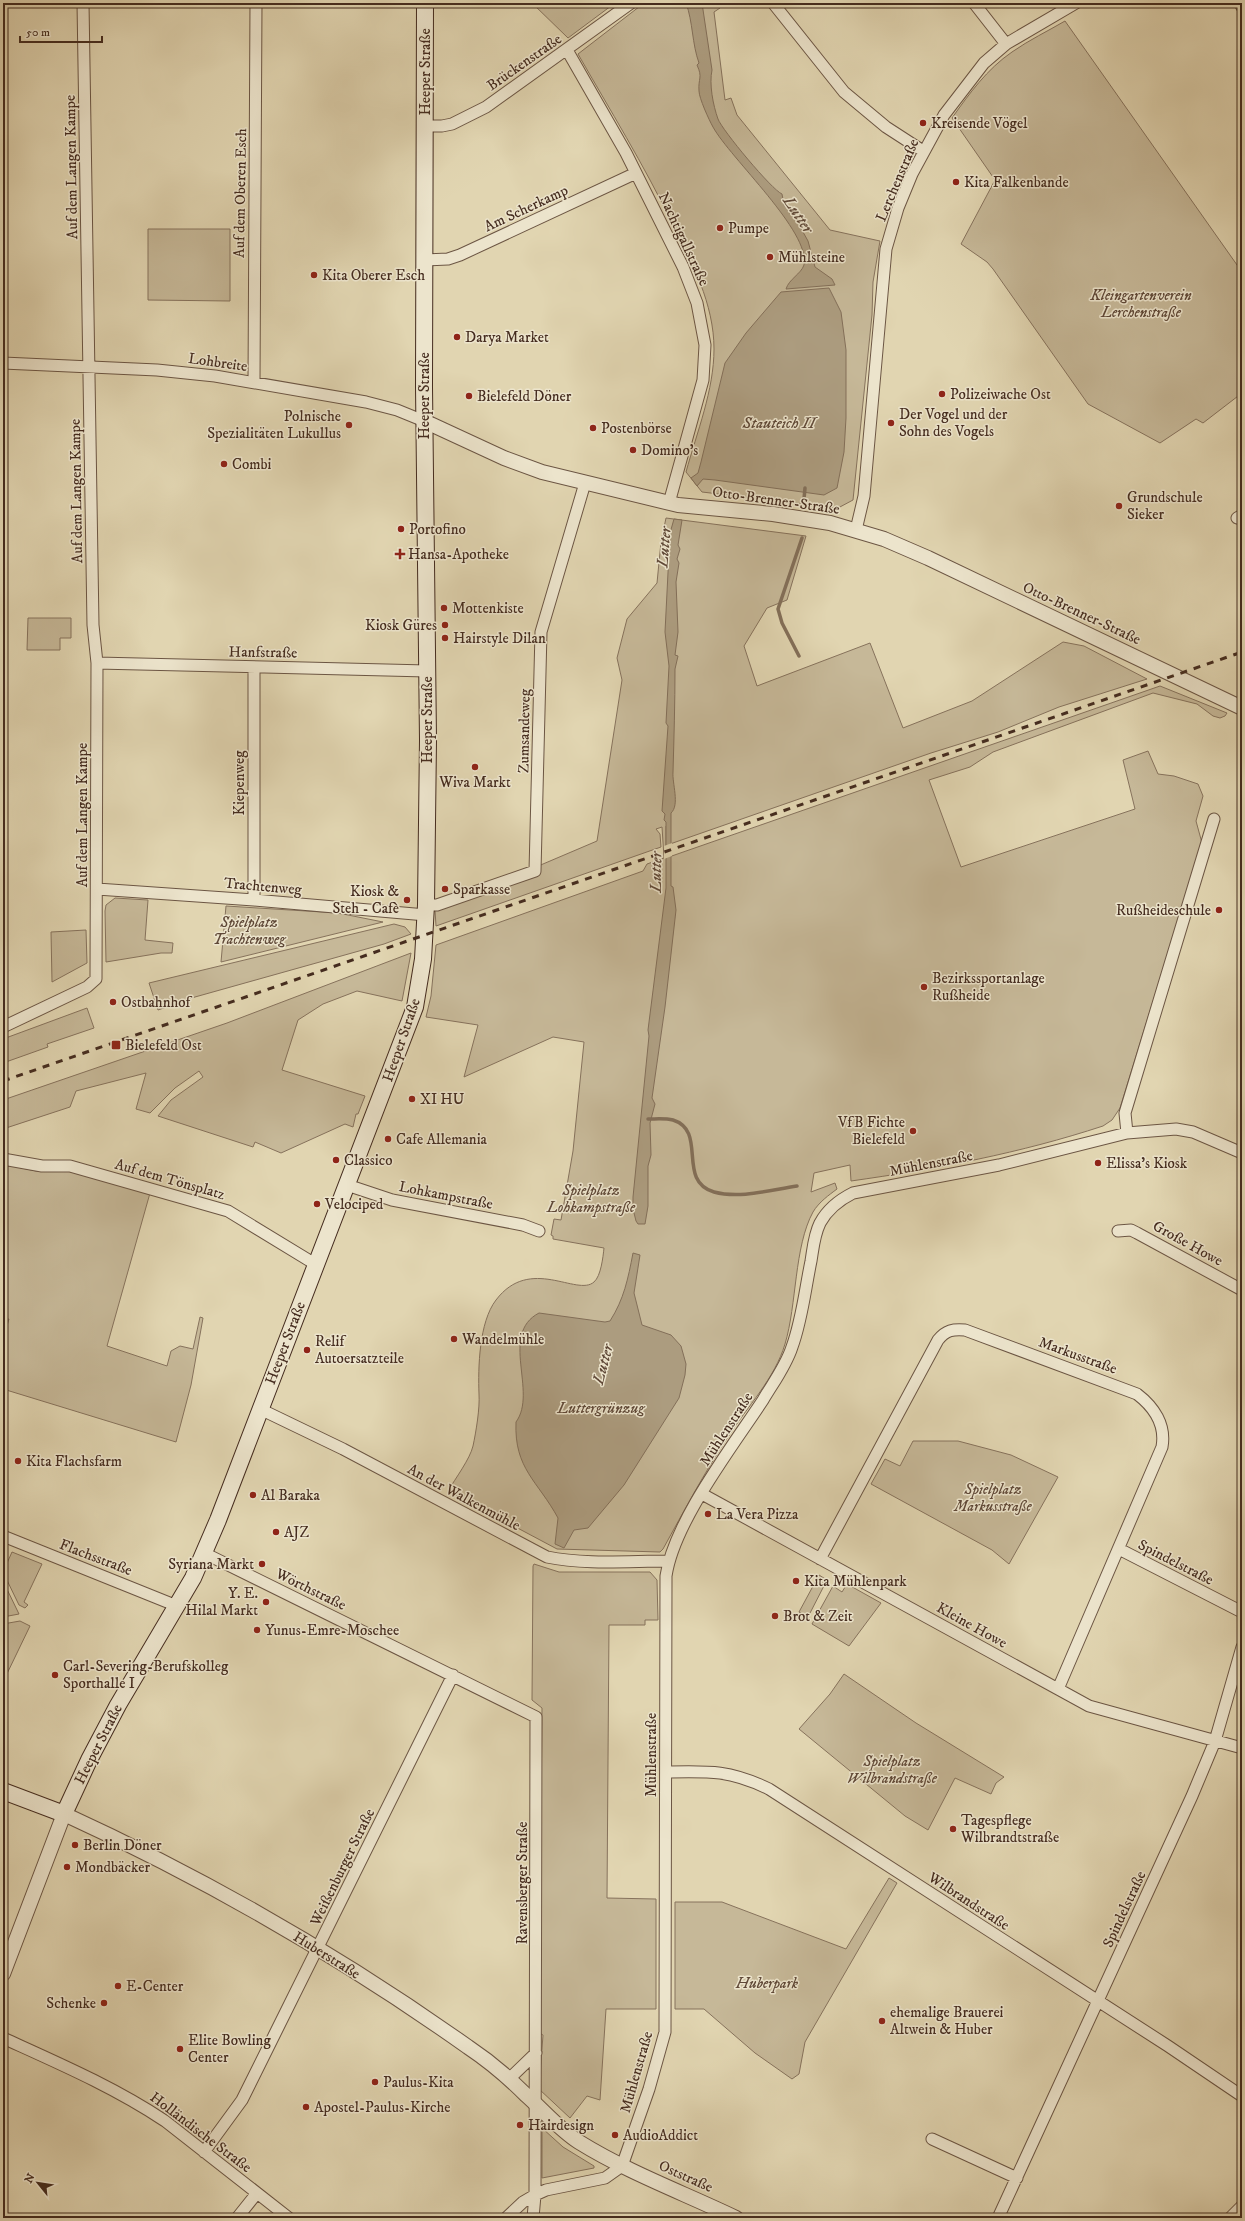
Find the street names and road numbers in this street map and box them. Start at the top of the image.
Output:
street label: Heeper Straße [416,28,435,116]
street label: Brückenstraße [483,30,565,95]
street label: Auf dem Langen Kampe [61,95,82,239]
street label: Auf dem Oberen Esch [230,128,251,258]
street label: Lerchenstraße [872,136,923,224]
street label: Am Scherkamp [481,181,572,236]
street label: Nachtigallstraße [654,189,713,289]
street label: Lohbreite [187,349,249,376]
street label: Heeper Straße [415,352,434,440]
street label: Auf dem Langen Kampe [66,419,87,563]
street label: Otto-Brenner-Straße [711,482,841,519]
street label: Otto-Brenner-Straße [1020,578,1144,649]
street label: Hanfstraße [229,642,297,663]
street label: Heeper Straße [418,676,437,764]
street label: Zumsandeweg [514,688,535,773]
street label: Auf dem Langen Kampe [73,743,92,887]
street label: Kiepenweg [230,750,249,816]
street label: Trachtenweg [223,874,303,899]
street label: Heeper Straße [378,996,425,1084]
street label: Mühlenstraße [888,1146,974,1181]
street label: Auf dem Tönsplatz [113,1155,228,1204]
street label: Lohkampstraße [397,1177,495,1214]
street label: Große Howe [1149,1216,1226,1270]
street label: Heeper Straße [261,1299,310,1387]
street label: Markusstraße [1036,1332,1120,1378]
street label: Mühlenstraße [696,1389,757,1470]
street label: An der Walkenmühle [404,1460,523,1535]
street label: Flachsstraße [57,1535,135,1580]
street label: Spindelstraße [1135,1535,1217,1590]
street label: Wörthstraße [272,1564,349,1615]
street label: Kleine Howe [933,1598,1010,1653]
street label: Heeper Straße [70,1701,127,1787]
street label: Mühlenstraße [642,1713,661,1797]
street label: Weißenburger Straße [305,1805,379,1930]
street label: Ravensberger Straße [513,1822,532,1944]
street label: Wilbrandstraße [924,1867,1013,1935]
street label: Spindelstraße [1098,1868,1150,1951]
street label: Huberstraße [290,1927,364,1983]
street label: Mühlenstraße [616,2029,657,2115]
street label: Holländische Straße [146,2088,255,2177]
street label: Oststraße [656,2156,716,2197]

